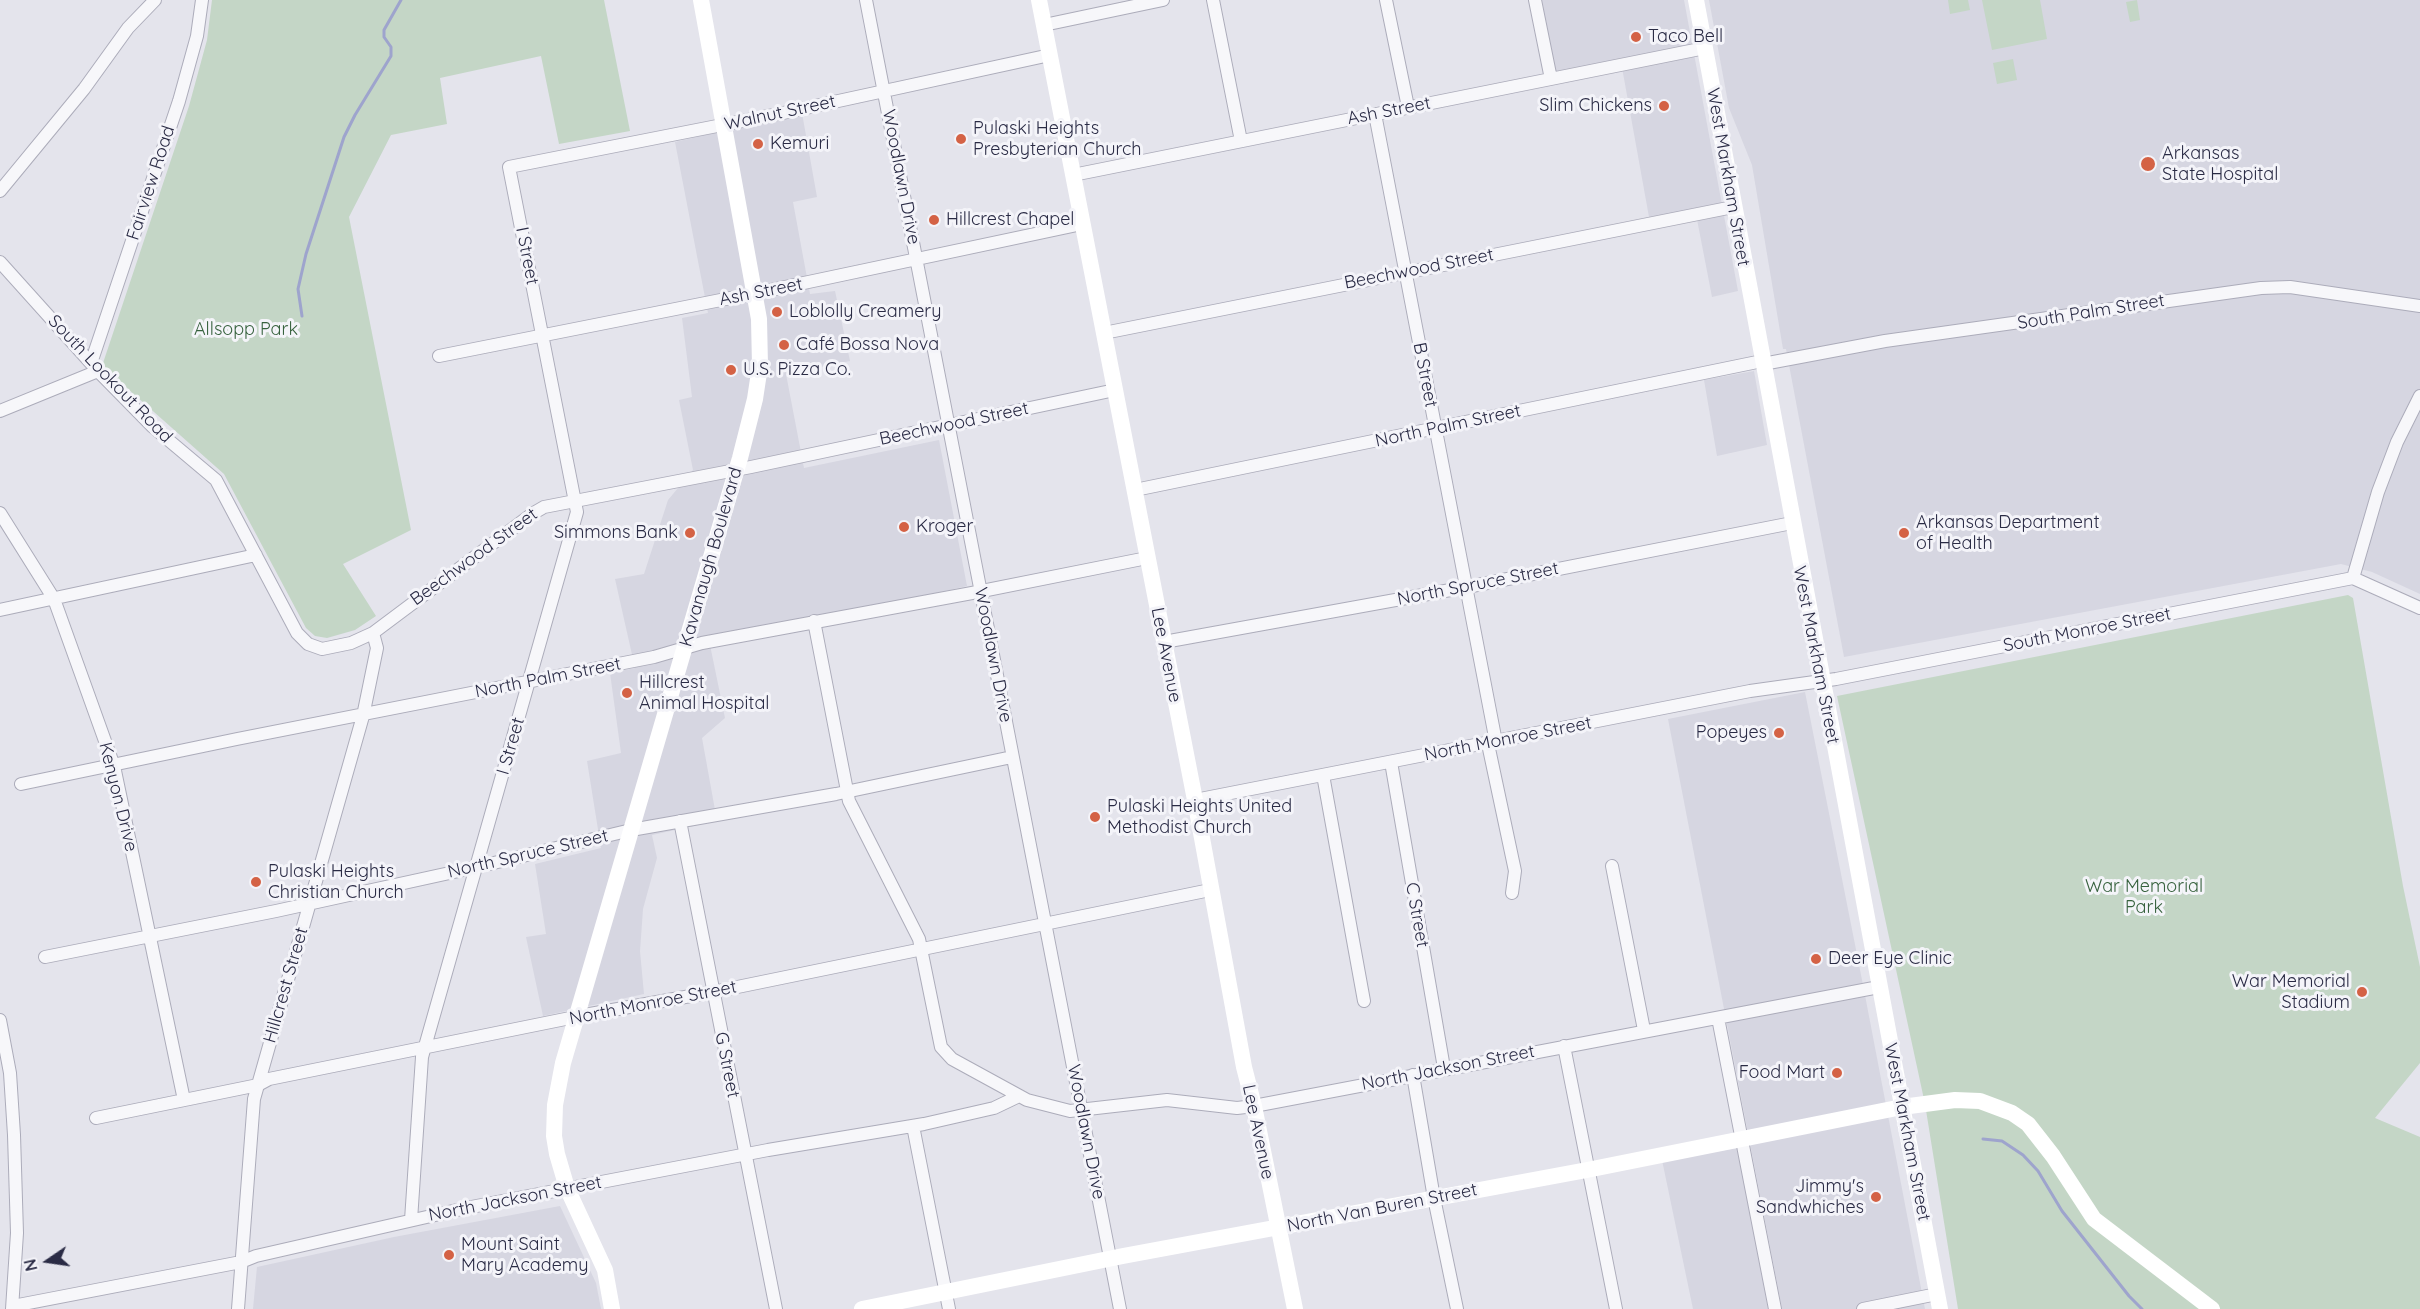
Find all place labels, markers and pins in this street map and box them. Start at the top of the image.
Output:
place label: Taco Bell [1648,26,1723,48]
marker: Taco Bell [1629,30,1643,44]
place label: Slim Chickens [1539,95,1652,117]
marker: Slim Chickens [1657,99,1671,113]
place label: Pulaski Heights Presbyterian Church [973,118,1141,160]
marker: Pulaski Heights Presbyterian Church [954,132,968,146]
place label: Kemuri [770,133,829,155]
marker: Kemuri [751,137,765,151]
place label: Arkansas State Hospital [2162,143,2278,186]
marker: Arkansas State Hospital [2139,155,2157,173]
place label: Hillcrest Chapel [946,209,1075,231]
marker: Hillcrest Chapel [927,213,941,227]
place label: Loblolly Creamery [789,301,942,323]
marker: Loblolly Creamery [770,305,784,319]
place label: Café Bossa Nova [796,334,939,356]
marker: Café Bossa Nova [777,338,791,352]
place label: U.S. Pizza Co. [743,359,851,381]
marker: U.S. Pizza Co. [724,363,738,377]
place label: Arkansas Department of Health [1916,512,2099,554]
place label: Kroger [916,516,973,538]
marker: Kroger [897,520,911,534]
place label: Simmons Bank [554,522,678,544]
marker: Simmons Bank [683,526,697,540]
marker: Arkansas Department of Health [1897,526,1911,540]
place label: Hillcrest Animal Hospital [639,672,769,714]
marker: Hillcrest Animal Hospital [620,686,634,700]
place label: Popeyes [1696,722,1767,744]
marker: Popeyes [1772,726,1786,740]
place label: Pulaski Heights United Methodist Church [1107,796,1292,838]
marker: Pulaski Heights United Methodist Church [1088,810,1102,824]
place label: Pulaski Heights Christian Church [268,861,404,904]
marker: Pulaski Heights Christian Church [249,875,263,889]
place label: Deer Eye Clinic [1828,948,1952,970]
marker: Deer Eye Clinic [1809,952,1823,966]
place label: War Memorial Stadium [2232,971,2350,1014]
marker: War Memorial Stadium [2355,985,2369,999]
place label: Food Mart [1739,1062,1825,1084]
marker: Food Mart [1830,1066,1844,1080]
place label: Jimmy's Sandwhiches [1756,1176,1864,1218]
marker: Jimmy's Sandwhiches [1869,1190,1883,1204]
place label: Mount Saint Mary Academy [461,1234,588,1276]
marker: Mount Saint Mary Academy [442,1248,456,1262]

